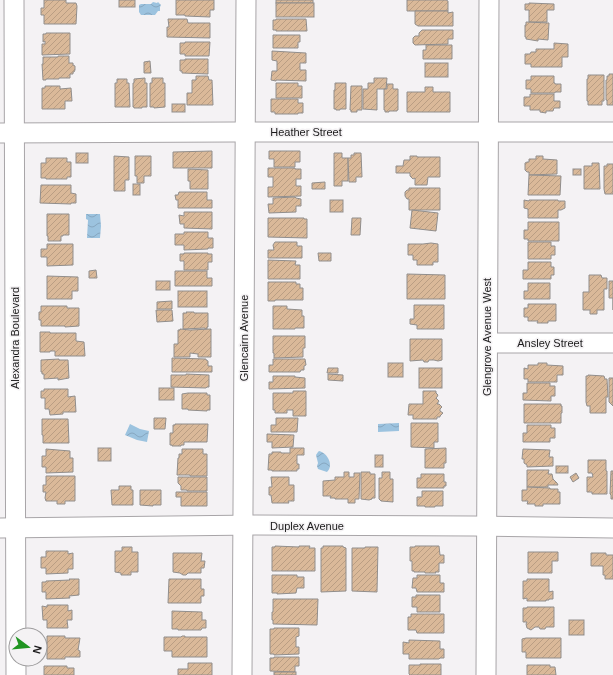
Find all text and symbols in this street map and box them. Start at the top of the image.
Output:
street label: Heather Street [270,126,342,138]
street label: Glengrove Avenue West [481,278,493,396]
street label: Alexandra Boulevard [9,287,21,389]
street label: Glencairn Avenue [238,295,250,381]
street label: Ansley Street [517,337,583,349]
street label: Duplex Avenue [270,520,344,532]
north arrow [8,627,48,667]
text: N [31,644,44,655]

